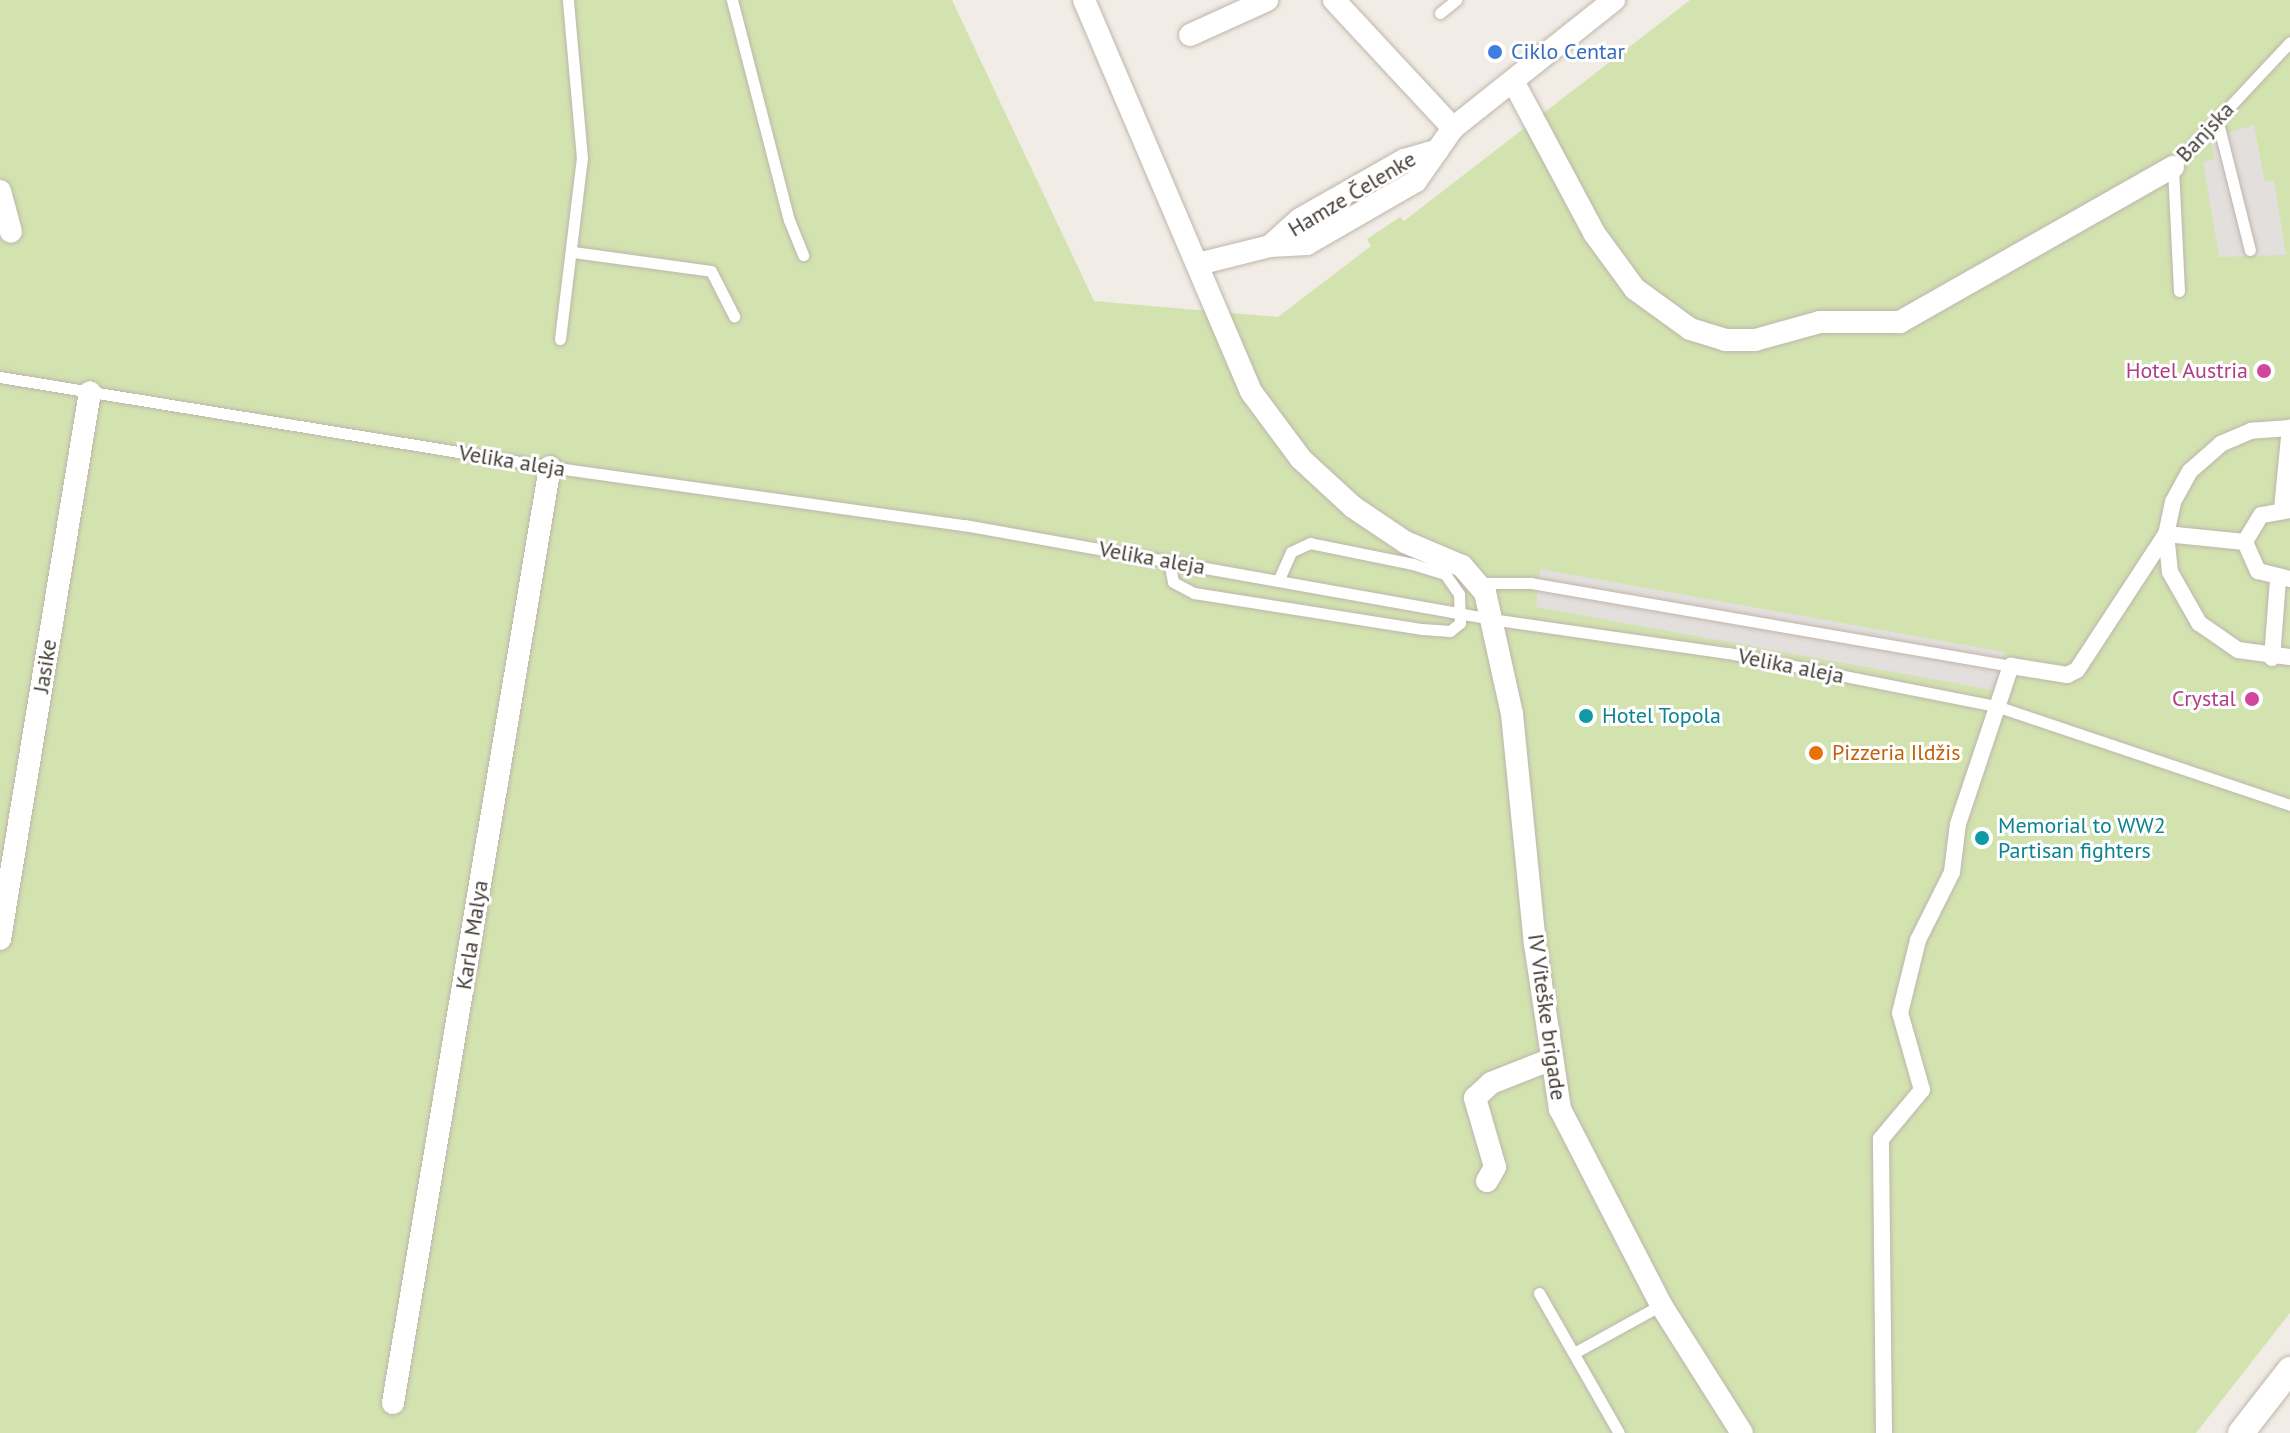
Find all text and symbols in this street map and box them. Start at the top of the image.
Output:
place label: Ciklo Centar [1511,39,1625,65]
marker: Ciklo Centar [1486,43,1504,61]
street label: Banjska [2171,97,2239,167]
street label: Hamze Čelenke [1283,146,1421,242]
place label: Hotel Austria [2125,358,2248,384]
marker: Hotel Austria [2255,362,2273,380]
street label: Velika aleja [457,440,567,482]
street label: Velika aleja [1097,536,1207,580]
street label: Jasike [28,637,62,695]
street label: Velika aleja [1736,643,1846,689]
place label: Crystal [2172,686,2236,712]
marker: Crystal [2243,690,2261,708]
place label: Hotel Topola [1602,703,1721,729]
marker: Hotel Topola [1577,707,1595,725]
place label: Pizzeria Ildžis [1832,740,1961,766]
marker: Pizzeria Ildžis [1807,744,1825,762]
place label: Memorial to WW2 Partisan fighters [1998,812,2166,864]
marker: Memorial to WW2 Partisan fighters [1973,829,1991,847]
street label: Karla Malya [450,878,494,992]
street label: IV Viteške brigade [1522,931,1572,1103]

